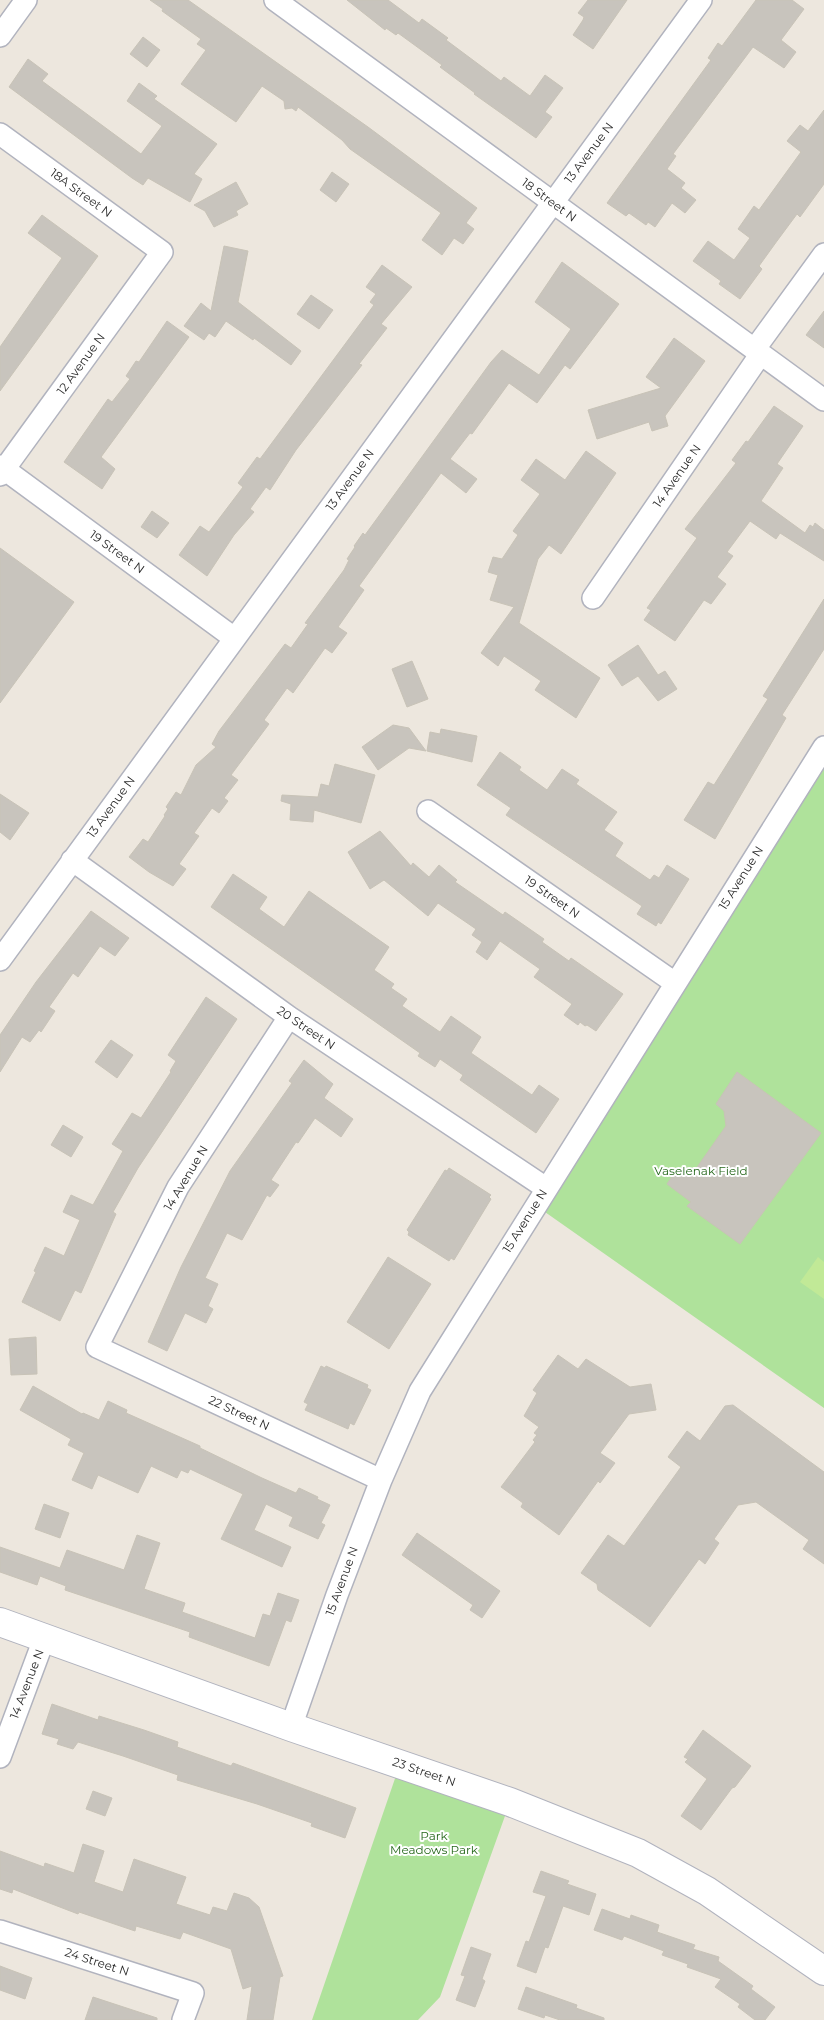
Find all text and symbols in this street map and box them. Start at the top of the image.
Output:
street label: 13 Avenue N [561,119,616,186]
street label: 18A Street N [47,165,115,220]
street label: 18 Street N [519,175,580,225]
street label: 12 Avenue N [53,330,108,397]
street label: 14 Avenue N [649,441,704,510]
street label: 13 Avenue N [322,446,377,513]
street label: 19 Street N [87,527,148,576]
street label: 13 Avenue N [83,773,138,840]
street label: 15 Avenue N [715,843,766,912]
street label: 19 Street N [522,872,583,921]
street label: 20 Street N [274,1003,338,1053]
street label: 14 Avenue N [160,1142,211,1213]
park label: Vaselenak Field [654,1163,748,1178]
street label: 15 Avenue N [499,1186,550,1255]
street label: 22 Street N [206,1392,272,1433]
street label: 15 Avenue N [322,1544,361,1617]
street label: 14 Avenue N [6,1647,47,1721]
street label: 23 Street N [391,1754,458,1789]
park label: Park Meadows Park [390,1828,479,1857]
street label: 24 Street N [63,1944,131,1979]

